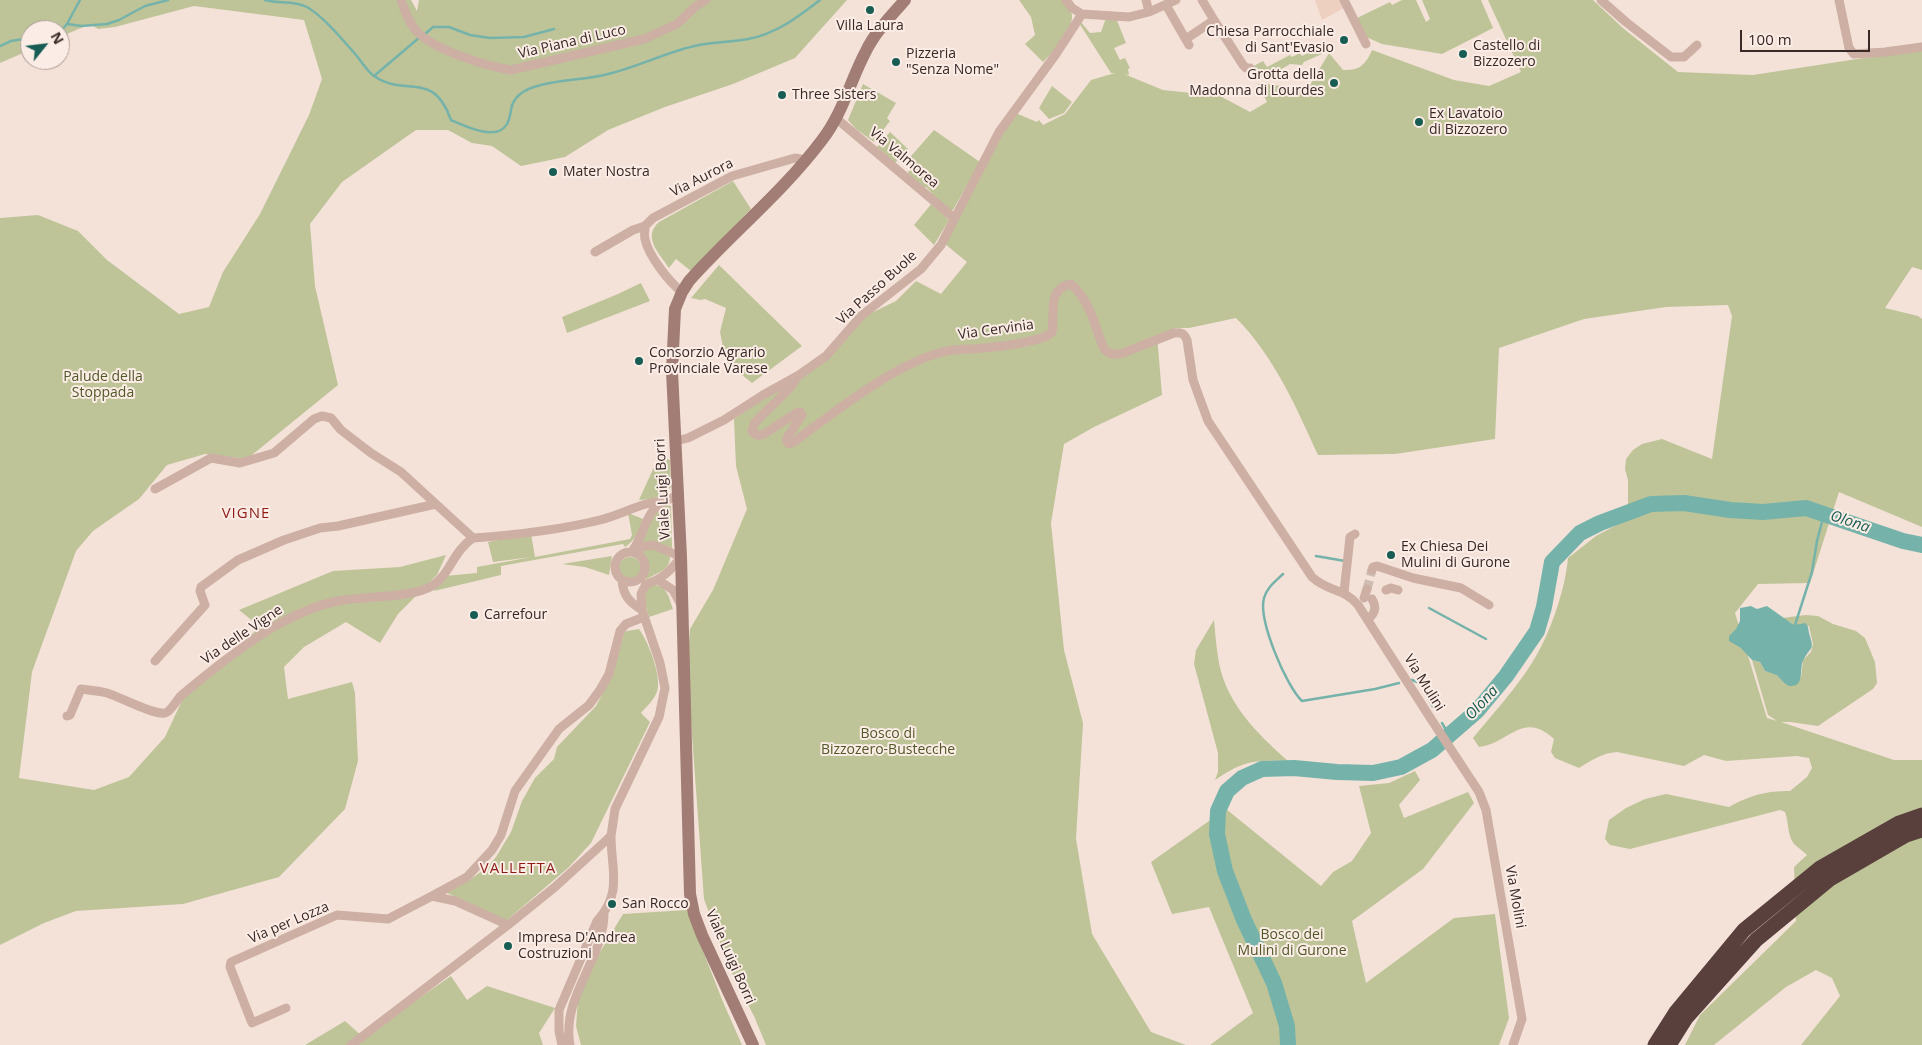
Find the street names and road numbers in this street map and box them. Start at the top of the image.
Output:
street label: Via Piana di Luco [517,21,627,63]
street label: Via Valmorea [866,124,942,192]
street label: Via Aurora [668,155,736,201]
street label: Via Passo Buole [833,248,921,328]
street label: Via Cervinia [957,316,1035,344]
street label: Viale Luigi Borri [652,438,674,540]
street label: Via delle Vigne [198,602,286,668]
street label: Via Mulini [1400,652,1448,714]
street label: Via Molini [1501,864,1529,930]
street label: Via per Lozza [246,899,332,947]
street label: Viale Luigi Borri [702,907,758,1007]

